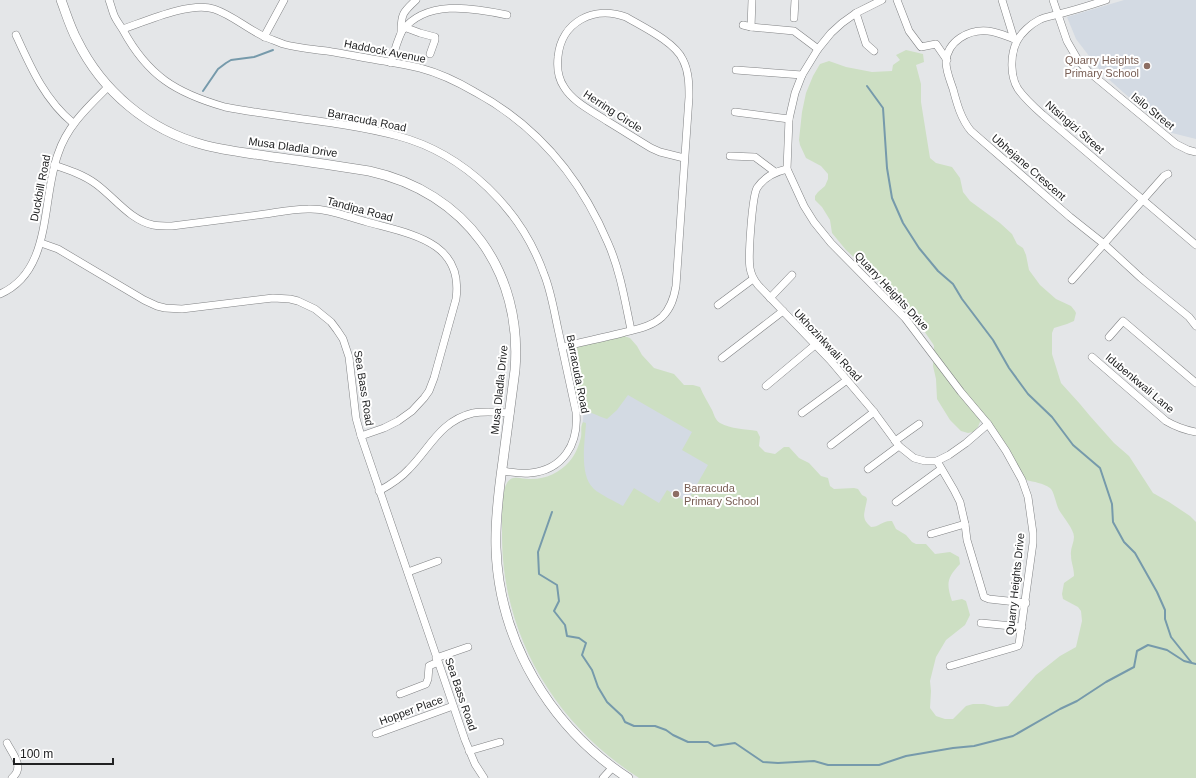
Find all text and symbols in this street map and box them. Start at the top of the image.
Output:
street label: Haddock Avenue [343,37,427,65]
place label: Quarry Heights Primary School [1064,54,1139,79]
marker: Quarry Heights Primary School [1142,61,1152,71]
street label: Herring Circle [582,88,644,134]
street label: Isilo Street [1129,90,1177,132]
street label: Ntsingizi Street [1043,98,1107,156]
street label: Barracuda Road [327,106,407,134]
street label: Ubhejane Crescent [990,132,1068,202]
street label: Musa Dladla Drive [248,135,338,159]
street label: Duckbill Road [28,154,52,222]
street label: Tandipa Road [326,194,394,224]
street label: Quarry Heights Drive [853,249,931,333]
street label: Ukhozinkwali Road [792,307,864,383]
street label: Barracuda Road [564,334,592,414]
street label: Musa Dladla Drive [488,345,510,435]
street label: Sea Bass Road [352,349,376,427]
street label: Idubenkwali Lane [1103,351,1177,415]
place label: Barracuda Primary School [684,482,759,507]
marker: Barracuda Primary School [671,489,681,499]
street label: Quarry Heights Drive [1004,532,1026,636]
street label: Sea Bass Road [443,656,479,732]
street label: Hopper Place [378,693,444,727]
scale bar [14,740,113,766]
text: 100 m [20,747,53,761]

